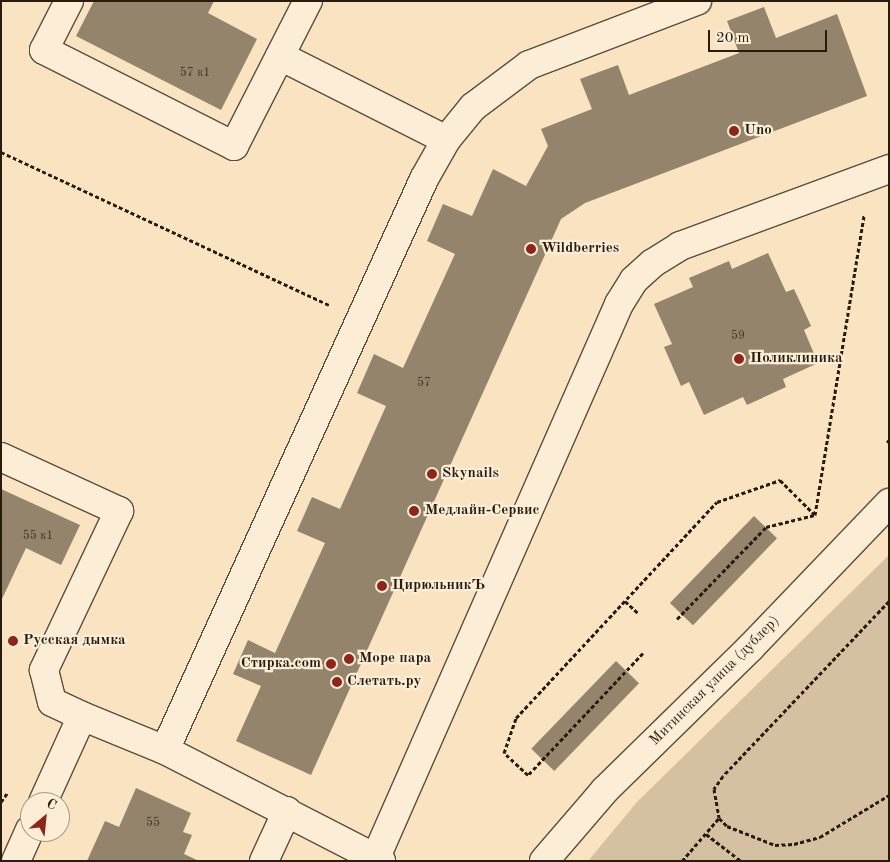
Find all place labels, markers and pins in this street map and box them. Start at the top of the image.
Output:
place label: Uno [744,122,772,140]
marker: Uno [728,125,740,137]
place label: Wildberries [541,240,619,258]
marker: Wildberries [525,243,537,255]
place label: Поликлиника [750,350,843,368]
marker: Поликлиника [732,352,746,366]
place label: Skynails [442,465,499,483]
marker: Skynails [426,468,438,480]
place label: Медлайн-Сервис [425,502,540,520]
marker: Медлайн-Сервис [407,504,421,518]
place label: ЦирюльникЪ [392,577,485,595]
marker: ЦирюльникЪ [376,580,388,592]
place label: Русская дымка [23,632,126,650]
marker: Русская дымка [7,635,19,647]
place label: Море пара [359,650,431,668]
marker: Море пара [343,653,355,665]
place label: Стирка.com [241,655,321,673]
marker: Стирка.com [325,658,337,670]
place label: Слетать.ру [347,673,421,691]
marker: Слетать.ру [331,676,343,688]

